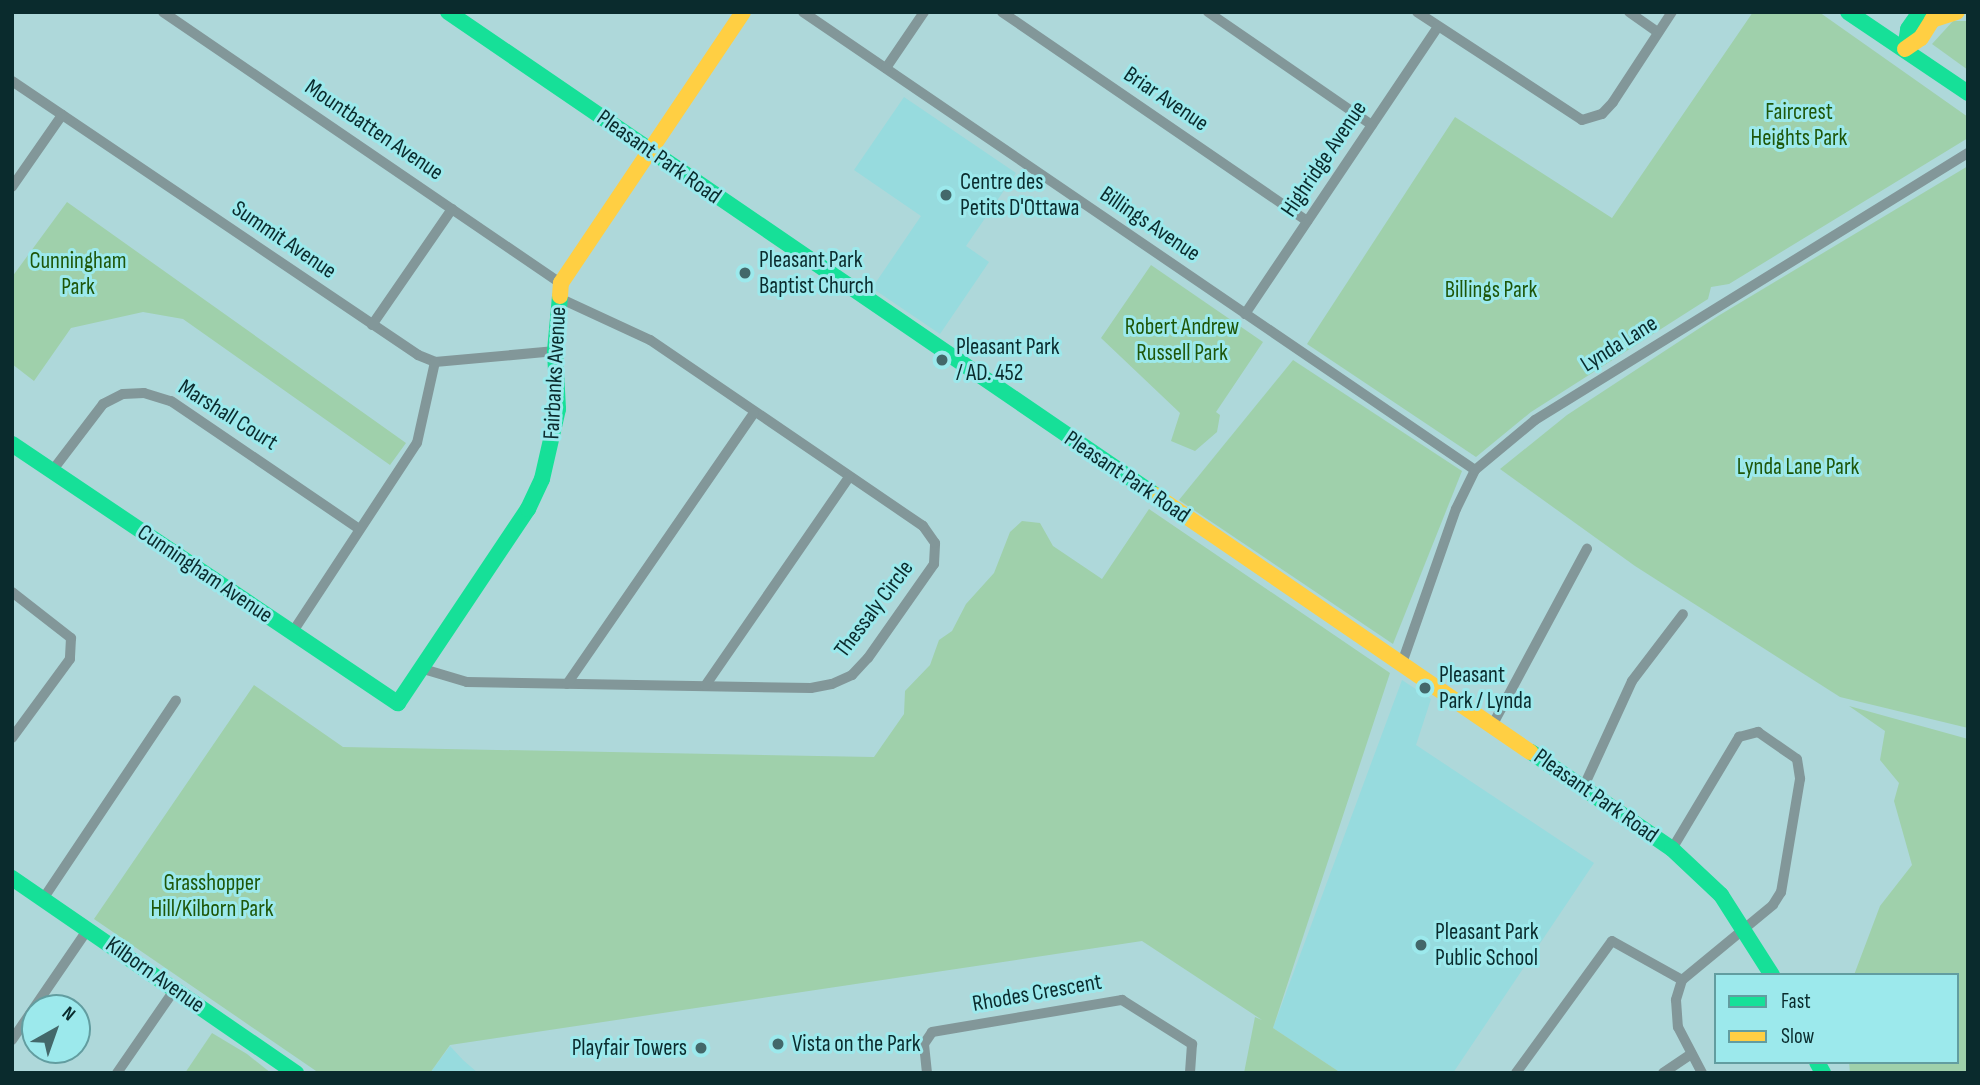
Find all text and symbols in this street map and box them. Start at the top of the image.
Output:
street label: Briar Avenue [1118,61,1214,137]
street label: Mountbatten Avenue [300,74,448,186]
street label: Highridge Avenue [1275,96,1373,222]
park label: Faircrest Heights Park [1751,98,1847,152]
street label: Pleasant Park Road [592,104,726,210]
place label: Centre des Petits D'Ottawa [960,168,1079,222]
street label: Billings Avenue [1095,180,1205,268]
marker: Centre des Petits D'Ottawa [938,187,954,203]
street label: Summit Avenue [226,195,342,285]
place label: Pleasant Park Baptist Church [759,246,874,300]
park label: Cunningham Park [29,247,127,301]
marker: Pleasant Park Baptist Church [737,265,753,281]
park label: Billings Park [1445,276,1537,304]
street label: Fairbanks Avenue [538,306,572,440]
street label: Lynda Lane [1576,310,1662,378]
park label: Robert Andrew Russell Park [1125,313,1239,367]
place label: Pleasant Park / AD. 452 [956,333,1059,387]
marker: Pleasant Park / AD. 452 [934,352,950,368]
street label: Marshall Court [173,374,283,456]
street label: Pleasant Park Road [1059,425,1195,529]
park label: Lynda Lane Park [1737,453,1859,481]
street label: Cunningham Avenue [132,519,278,629]
street label: Thessaly Circle [829,555,919,663]
place label: Pleasant Park / Lynda [1439,661,1532,715]
marker: Pleasant Park / Lynda [1417,680,1433,696]
street label: Pleasant Park Road [1529,743,1663,849]
park label: Grasshopper Hill/Kilborn Park [150,869,274,923]
place label: Pleasant Park Public School [1435,918,1538,972]
street label: Kilborn Avenue [100,931,210,1019]
marker: Pleasant Park Public School [1413,937,1429,953]
street label: Rhodes Crescent [970,968,1104,1018]
legend [1714,973,1959,1064]
text: Fast [1781,989,1811,1014]
north arrow [21,994,91,1064]
text: N [57,1002,80,1026]
text: Slow [1781,1024,1814,1049]
place label: Vista on the Park [792,1030,921,1058]
place label: Playfair Towers [572,1034,687,1062]
marker: Vista on the Park [770,1036,786,1052]
marker: Playfair Towers [693,1040,709,1056]

